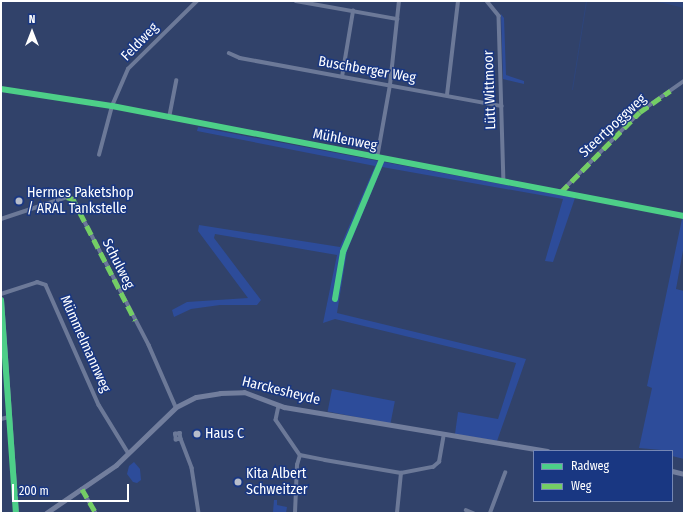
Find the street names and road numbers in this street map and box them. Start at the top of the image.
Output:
street label: Feldweg [118,19,162,65]
street label: Lütt Wittmoor [480,50,500,130]
street label: Buschberger Weg [317,53,417,87]
street label: Steertpoggweg [576,91,650,161]
street label: Mühlenweg [311,126,379,154]
street label: Schulweg [98,236,138,292]
street label: Mümmelmannweg [56,293,114,395]
street label: Harckesheyde [240,373,322,409]

